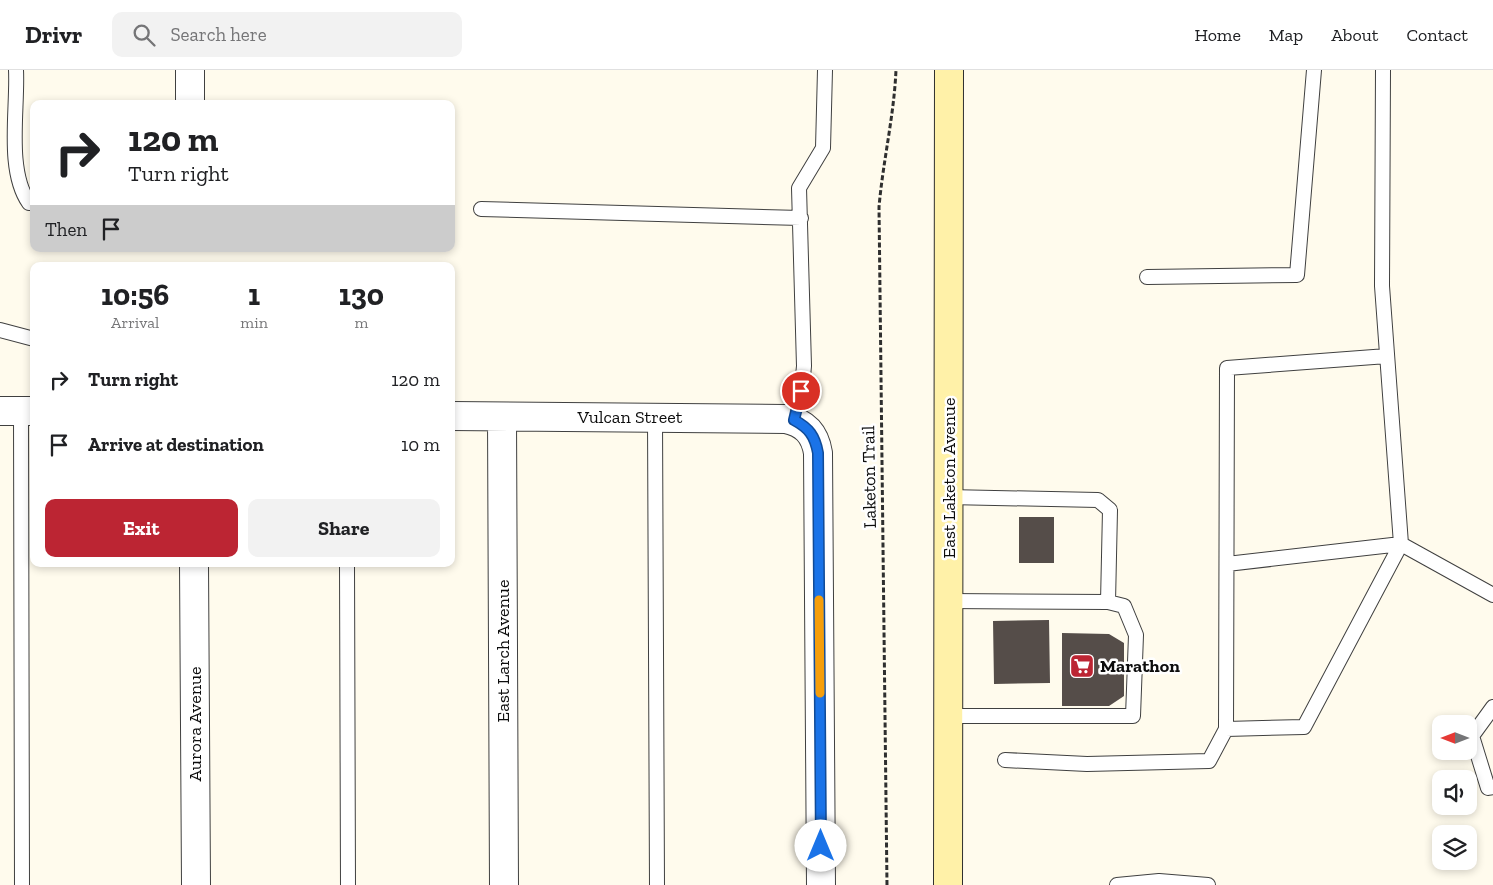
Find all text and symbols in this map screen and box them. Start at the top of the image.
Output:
search box [112,12,462,57]
text: Drivr [25,20,82,49]
icon: search [130,21,158,49]
text: Search here [170,23,267,46]
text: Home [1194,24,1241,46]
text: Map [1269,24,1303,46]
text: About [1331,24,1378,46]
text: Contact [1406,24,1468,46]
text: 120 m [128,118,218,160]
icon: right [45,120,110,185]
text: Turn right [128,160,229,187]
icon: arrive [97,215,125,243]
text: Then [45,218,87,241]
text: 10:56 [101,277,169,313]
text: 1 [248,277,260,313]
text: 130 [339,277,384,313]
text: Arrival [111,313,159,332]
text: min [240,313,268,332]
text: m [354,313,368,332]
icon: right [45,366,73,394]
text: Turn right [88,368,178,391]
text: 120 m [391,368,440,391]
pin [780,370,822,412]
icon: arrive [787,377,815,405]
street label: East Laketon Avenue [938,398,960,558]
street label: Vulcan Street [577,406,683,428]
street label: Laketon Trail [857,425,881,529]
icon: arrive [45,431,73,459]
text: Arrive at destination [88,433,264,456]
text: 10 m [401,433,440,456]
button: Exit [45,499,238,557]
button: Share [248,499,440,557]
street label: East Larch Avenue [492,580,514,722]
supermarket icon: Marathon [1069,653,1095,679]
place label: Marathon [1100,655,1180,677]
street label: Aurora Avenue [184,666,206,782]
north arrow [1432,715,1478,760]
map controls [1432,715,1477,870]
button: sound [1432,770,1477,815]
position arrow [794,819,846,871]
button: layers [1432,825,1477,870]

